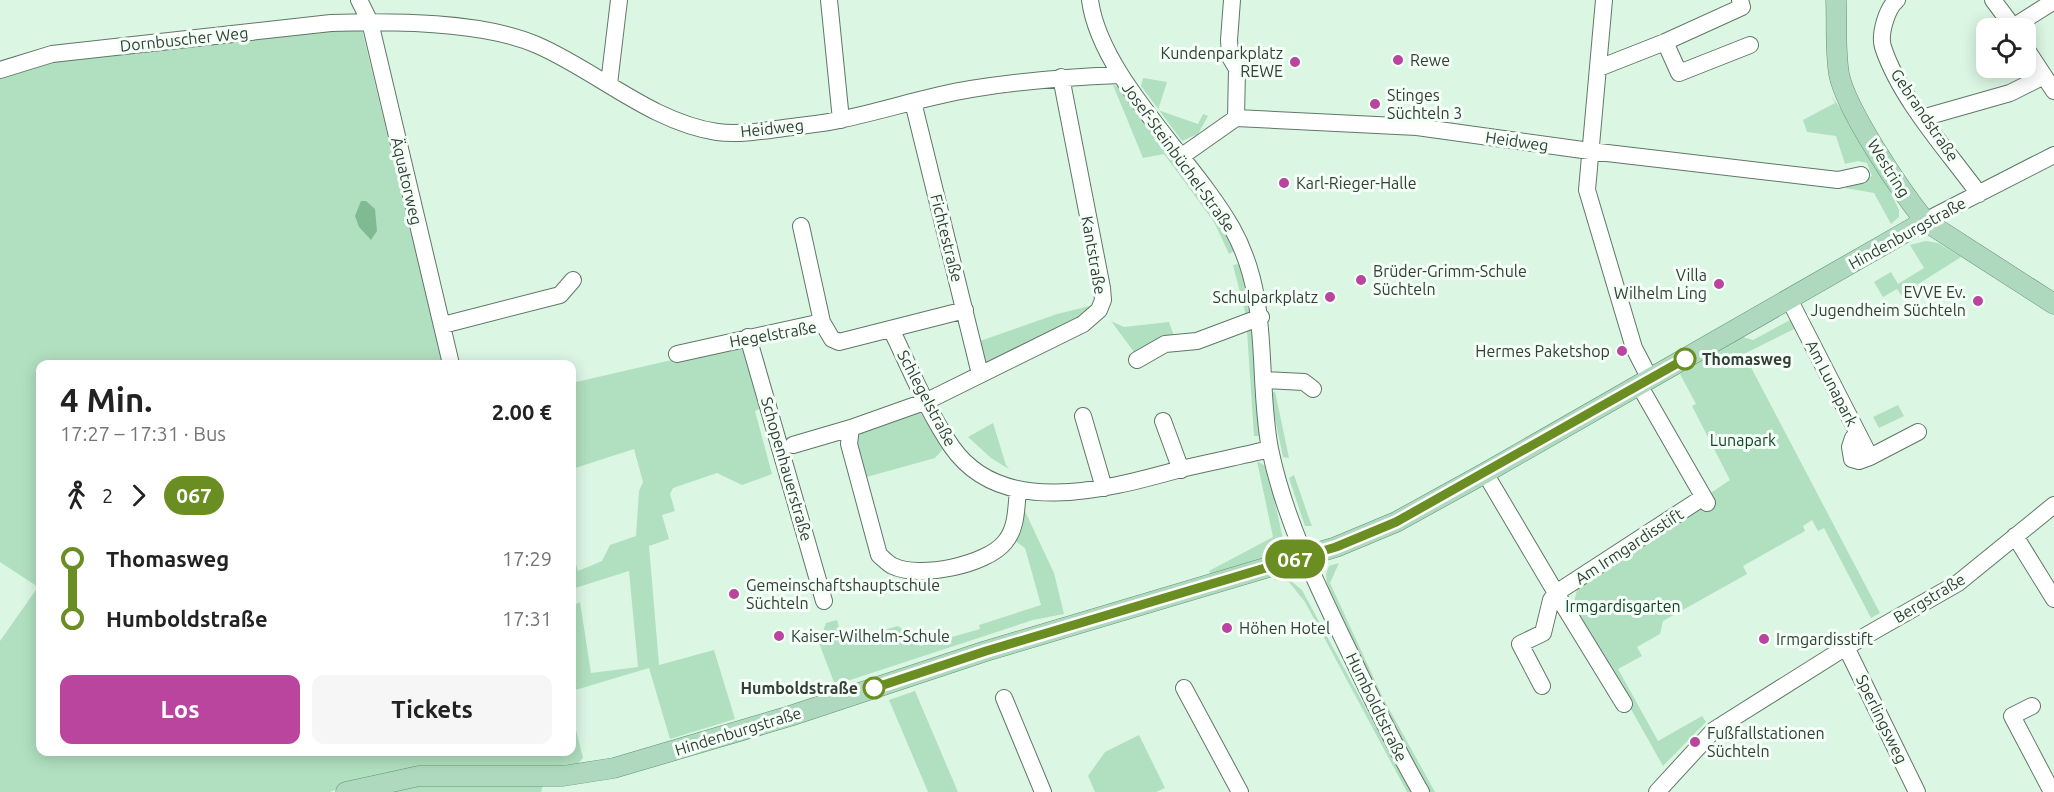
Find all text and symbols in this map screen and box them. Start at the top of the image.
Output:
map controls [1976,18,2036,78]
button: locate [1976,18,2036,78]
street label: Dornbuscher Weg [119,23,249,55]
place label: Kundenparkplatz REWE [1161,44,1283,80]
place label: Rewe [1410,51,1450,69]
marker: Rewe [1391,53,1405,67]
marker: Kundenparkplatz REWE [1288,55,1302,69]
street label: Gebrandstraße [1887,65,1963,165]
street label: Josef-Steinbüchel-Straße [1119,79,1239,235]
place label: Stinges Süchteln 3 [1387,86,1462,122]
marker: Stinges Süchteln 3 [1368,97,1382,111]
street label: Heidweg [739,116,805,140]
street label: Heidweg [1484,128,1550,154]
street label: Äquatorweg [388,135,426,227]
street label: Westring [1864,136,1914,200]
place label: Karl-Rieger-Halle [1296,174,1417,192]
marker: Karl-Rieger-Halle [1277,176,1291,190]
street label: Fichtestraße [927,192,967,284]
street label: Hindenburgstraße [1845,193,1969,273]
street label: Kantstraße [1078,214,1110,296]
place label: Brüder-Grimm-Schule Süchteln [1373,262,1527,298]
place label: Villa Wilhelm Ling [1614,266,1707,302]
marker: Brüder-Grimm-Schule Süchteln [1354,273,1368,287]
marker: Villa Wilhelm Ling [1712,277,1726,291]
place label: EVVE Ev. Jugendheim Süchteln [1811,283,1966,319]
place label: Schulparkplatz [1213,288,1318,306]
marker: Schulparkplatz [1323,290,1337,304]
marker: EVVE Ev. Jugendheim Süchteln [1971,294,1985,308]
street label: Hegelstraße [728,317,818,351]
street label: Am Lunapark [1803,337,1861,429]
place label: Hermes Paketshop [1475,342,1610,360]
marker: Hermes Paketshop [1615,344,1629,358]
street label: Schlegelstraße [894,347,960,449]
marker: Thomasweg [1674,348,1696,370]
place label: Thomasweg [1702,350,1792,368]
text: 4 Min. [60,381,152,418]
street label: Schopenhauerstraße [758,395,816,543]
text: 2.00 € [492,399,552,424]
text: 17:27 – 17:31 · Bus [60,422,226,445]
park label: Lunapark [1710,431,1776,449]
icon: walk [60,479,93,512]
icon: forward [122,479,155,512]
text: 067 [176,483,212,507]
text: 2 [102,484,113,507]
street label: Am Irmgardisstift [1572,504,1687,588]
line badge: 067 [1260,540,1330,578]
text: Thomasweg [106,546,229,571]
text: 17:29 [502,547,552,570]
text: 067 [1277,547,1313,571]
street label: Bergstraße [1890,570,1968,626]
place label: Gemeinschaftshauptschule Süchteln [746,576,940,612]
marker: Gemeinschaftshauptschule Süchteln [727,587,741,601]
park label: Irmgardisgarten [1565,597,1681,615]
text: Humboldstraße [106,606,268,631]
text: 17:31 [502,607,552,630]
place label: Höhen Hotel [1239,619,1330,637]
marker: Höhen Hotel [1220,621,1234,635]
place label: Kaiser-Wilhelm-Schule [791,627,950,645]
marker: Kaiser-Wilhelm-Schule [772,629,786,643]
place label: Irmgardisstift [1776,630,1874,648]
marker: Irmgardisstift [1757,632,1771,646]
street label: Humboldtstraße [1343,650,1411,764]
street label: Sperlingsweg [1853,672,1911,766]
button: Los [60,675,300,744]
button: Tickets [312,675,552,744]
marker: Humboldstraße [863,677,885,699]
place label: Humboldstraße [740,679,858,697]
street label: Hindenburgstraße [673,703,803,759]
place label: Fußfallstationen Süchteln [1707,724,1825,760]
marker: Fußfallstationen Süchteln [1688,735,1702,749]

